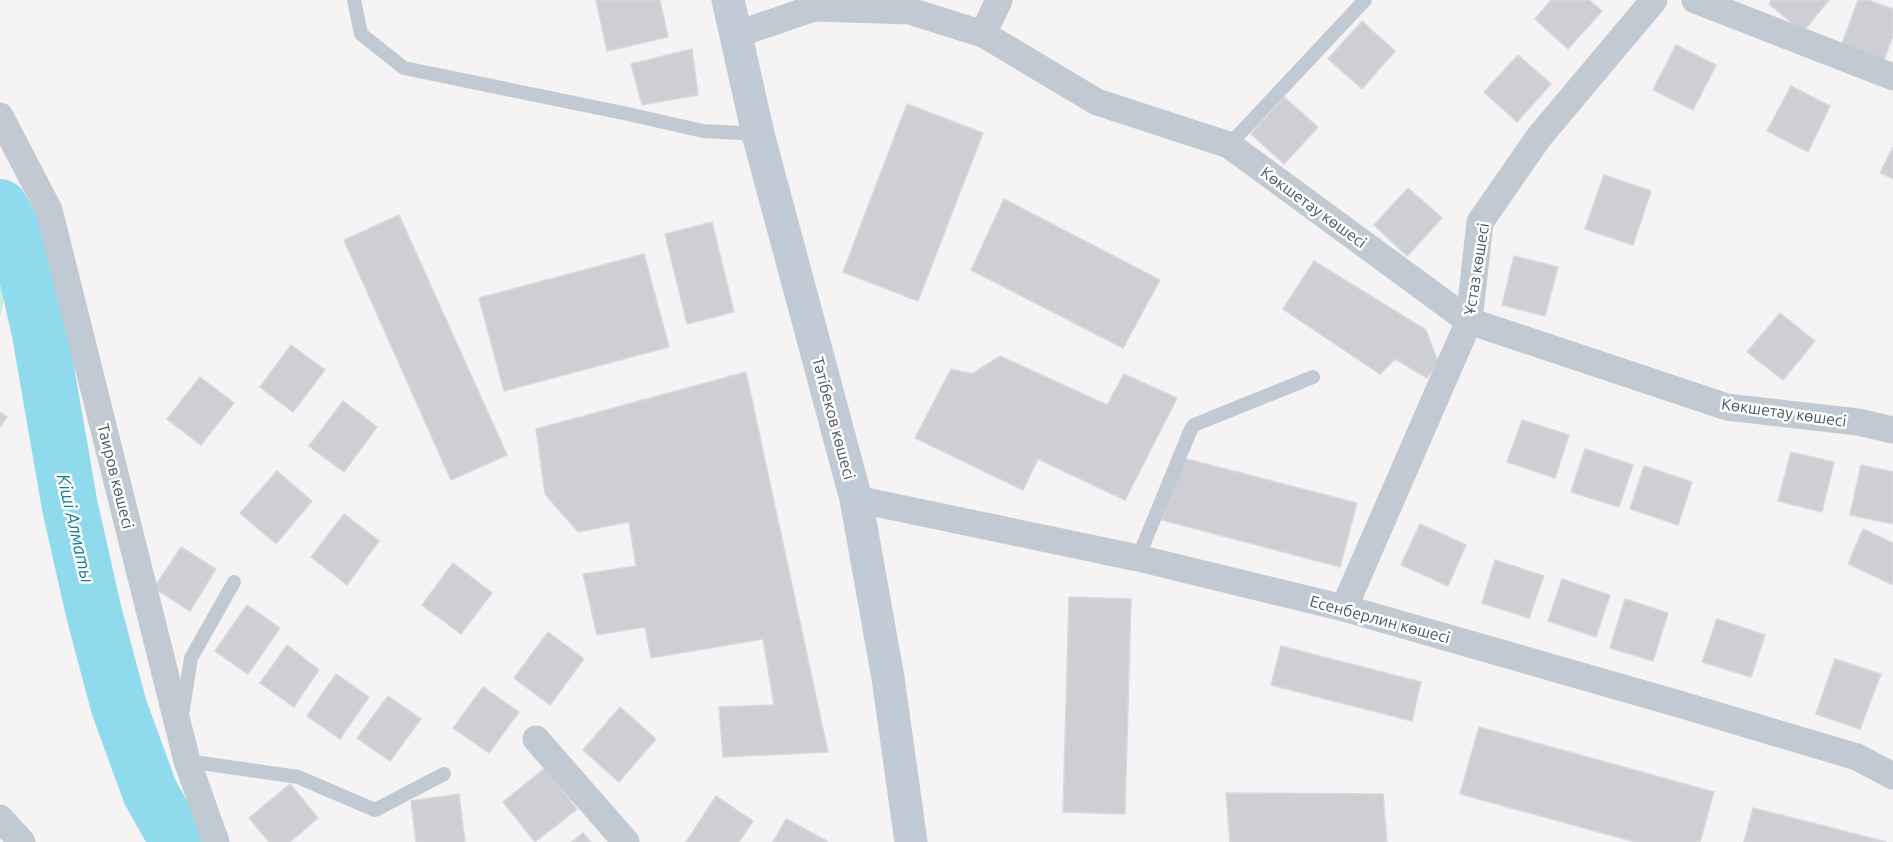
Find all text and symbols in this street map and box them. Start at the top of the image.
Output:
street label: Көкшетау көшесі [1258,163,1370,251]
street label: Ұстаз көшесі [1460,221,1492,317]
street label: Тәтібеков көшесі [809,355,859,481]
street label: Көкшетау көшесі [1720,394,1848,430]
street label: Таиров көшесі [94,422,138,530]
water label: Кіші Алматы [54,472,98,584]
street label: Есенберлин көшесі [1308,592,1452,646]

